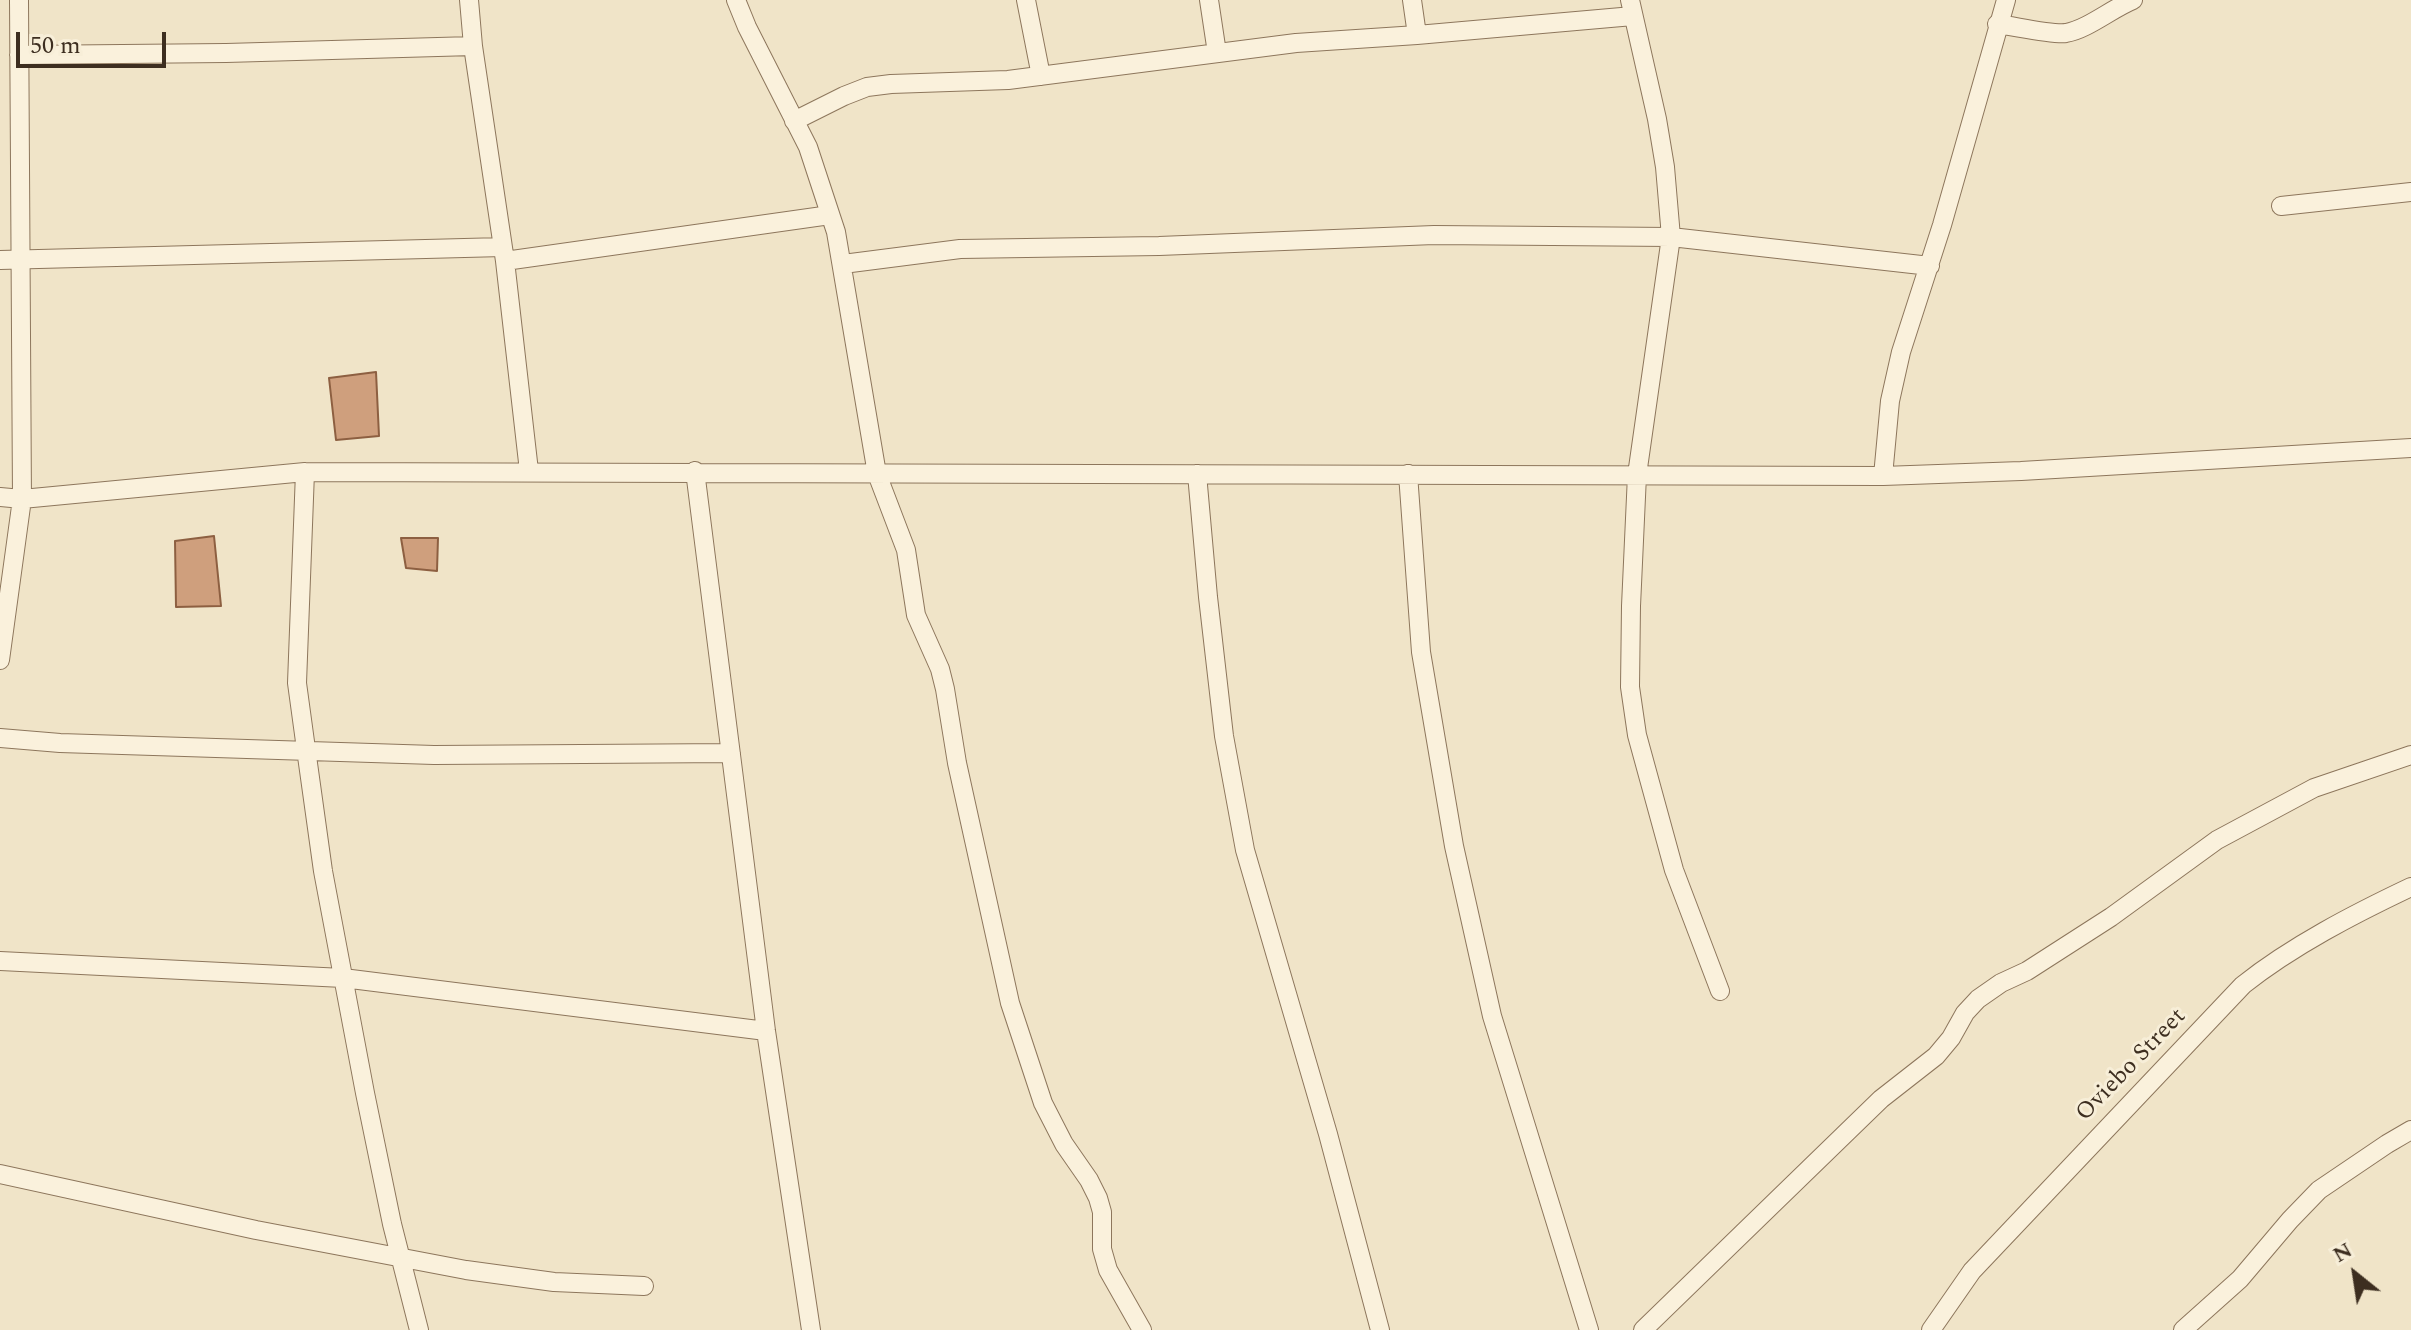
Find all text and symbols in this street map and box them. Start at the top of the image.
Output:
scale bar [20,16,170,66]
text: 50 m [30,28,81,64]
street label: Oviebo Street [2071,1003,2193,1129]
north arrow [2315,1234,2395,1314]
text: N [2327,1234,2359,1272]

